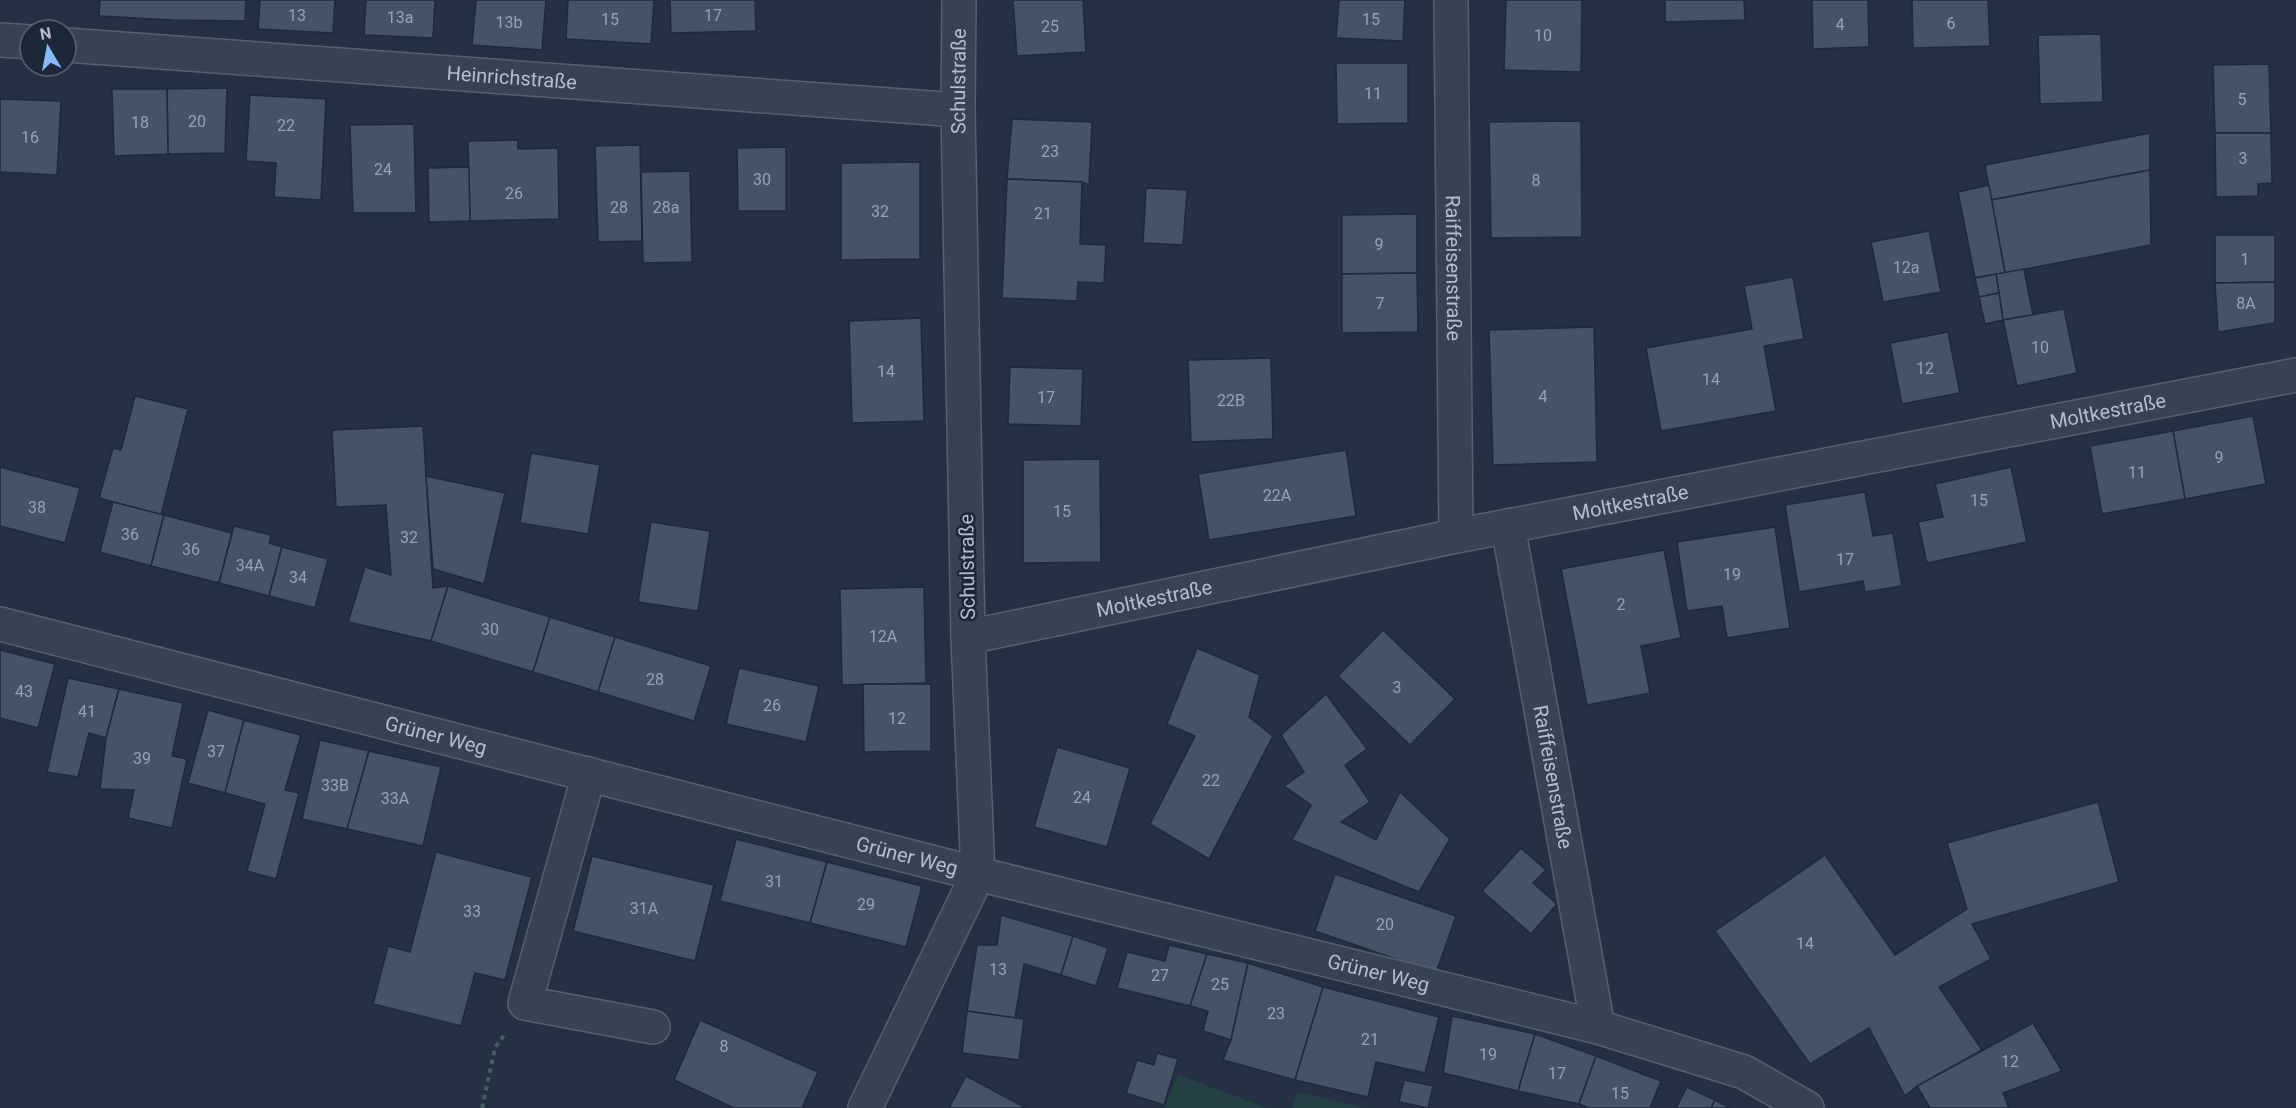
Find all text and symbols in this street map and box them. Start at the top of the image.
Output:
house number: 13 [288,6,306,25]
house number: 17 [704,6,722,25]
house number: 13a [387,8,413,27]
house number: 15 [601,10,619,29]
house number: 15 [1362,10,1380,29]
house number: 13b [496,13,523,32]
house number: 6 [1947,14,1956,33]
house number: 4 [1836,15,1845,34]
house number: 25 [1041,17,1059,36]
north arrow [18,18,78,78]
text: N [38,23,53,44]
house number: 10 [1534,26,1552,45]
street label: Schulstraße [946,28,971,134]
street label: Heinrichstraße [446,61,578,94]
house number: 11 [1364,84,1382,103]
house number: 5 [2238,90,2247,109]
house number: 20 [188,112,206,131]
house number: 18 [131,113,149,132]
house number: 22 [277,116,295,135]
house number: 16 [21,128,39,147]
house number: 23 [1041,142,1059,161]
house number: 3 [2239,149,2248,168]
house number: 24 [374,160,392,179]
house number: 30 [753,170,771,189]
house number: 8 [1532,171,1541,190]
house number: 26 [505,184,523,203]
street label: Raiffeisenstraße [1441,195,1466,341]
house number: 28 [610,198,628,217]
house number: 28a [653,198,679,217]
house number: 32 [871,202,889,221]
house number: 21 [1034,204,1052,223]
house number: 9 [1375,235,1384,254]
house number: 1 [2241,250,2250,269]
house number: 12a [1893,258,1919,277]
house number: 7 [1376,294,1385,313]
house number: 8A [2236,294,2256,313]
house number: 10 [2031,338,2049,357]
house number: 12 [1916,359,1934,378]
house number: 14 [877,362,895,381]
house number: 14 [1702,370,1720,389]
house number: 4 [1539,387,1548,406]
house number: 17 [1037,388,1055,407]
street label: Moltkestraße [2048,388,2168,434]
house number: 22B [1217,391,1245,410]
house number: 9 [2215,448,2224,467]
house number: 11 [2128,463,2146,482]
street label: Moltkestraße [1571,480,1690,525]
house number: 22A [1263,486,1292,505]
house number: 15 [1970,491,1988,510]
house number: 38 [28,498,46,517]
house number: 15 [1053,502,1071,521]
street label: Schulstraße [954,514,980,620]
house number: 36 [121,525,139,544]
house number: 32 [400,528,418,547]
house number: 36 [182,540,200,559]
house number: 17 [1836,550,1854,569]
house number: 34A [236,556,265,575]
house number: 19 [1723,565,1741,584]
house number: 34 [289,568,307,587]
street label: Moltkestraße [1094,575,1214,622]
house number: 2 [1617,595,1626,614]
house number: 30 [481,620,499,639]
house number: 12A [869,627,898,646]
house number: 28 [646,670,664,689]
house number: 3 [1393,678,1402,697]
house number: 43 [15,682,33,701]
house number: 26 [763,696,781,715]
house number: 41 [78,702,96,721]
street label: Raiffeisenstraße [1528,703,1578,851]
house number: 12 [888,709,906,728]
street label: Grüner Weg [383,711,489,760]
house number: 37 [207,742,225,761]
house number: 39 [133,749,151,768]
house number: 22 [1202,771,1220,790]
house number: 33B [321,776,349,795]
house number: 24 [1073,788,1091,807]
house number: 33A [381,789,410,808]
street label: Grüner Weg [853,831,960,880]
house number: 31 [765,872,783,891]
house number: 29 [857,895,875,914]
house number: 31A [630,899,659,918]
house number: 33 [463,902,481,921]
house number: 20 [1376,915,1394,934]
house number: 14 [1796,934,1814,953]
street label: Grüner Weg [1325,949,1432,997]
house number: 13 [989,960,1007,979]
house number: 27 [1151,966,1169,985]
house number: 25 [1211,975,1229,994]
house number: 23 [1267,1004,1285,1023]
house number: 21 [1361,1030,1379,1049]
house number: 8 [720,1037,729,1056]
house number: 19 [1479,1045,1497,1064]
house number: 12 [2001,1052,2019,1071]
house number: 17 [1548,1064,1566,1083]
house number: 15 [1611,1084,1629,1103]

